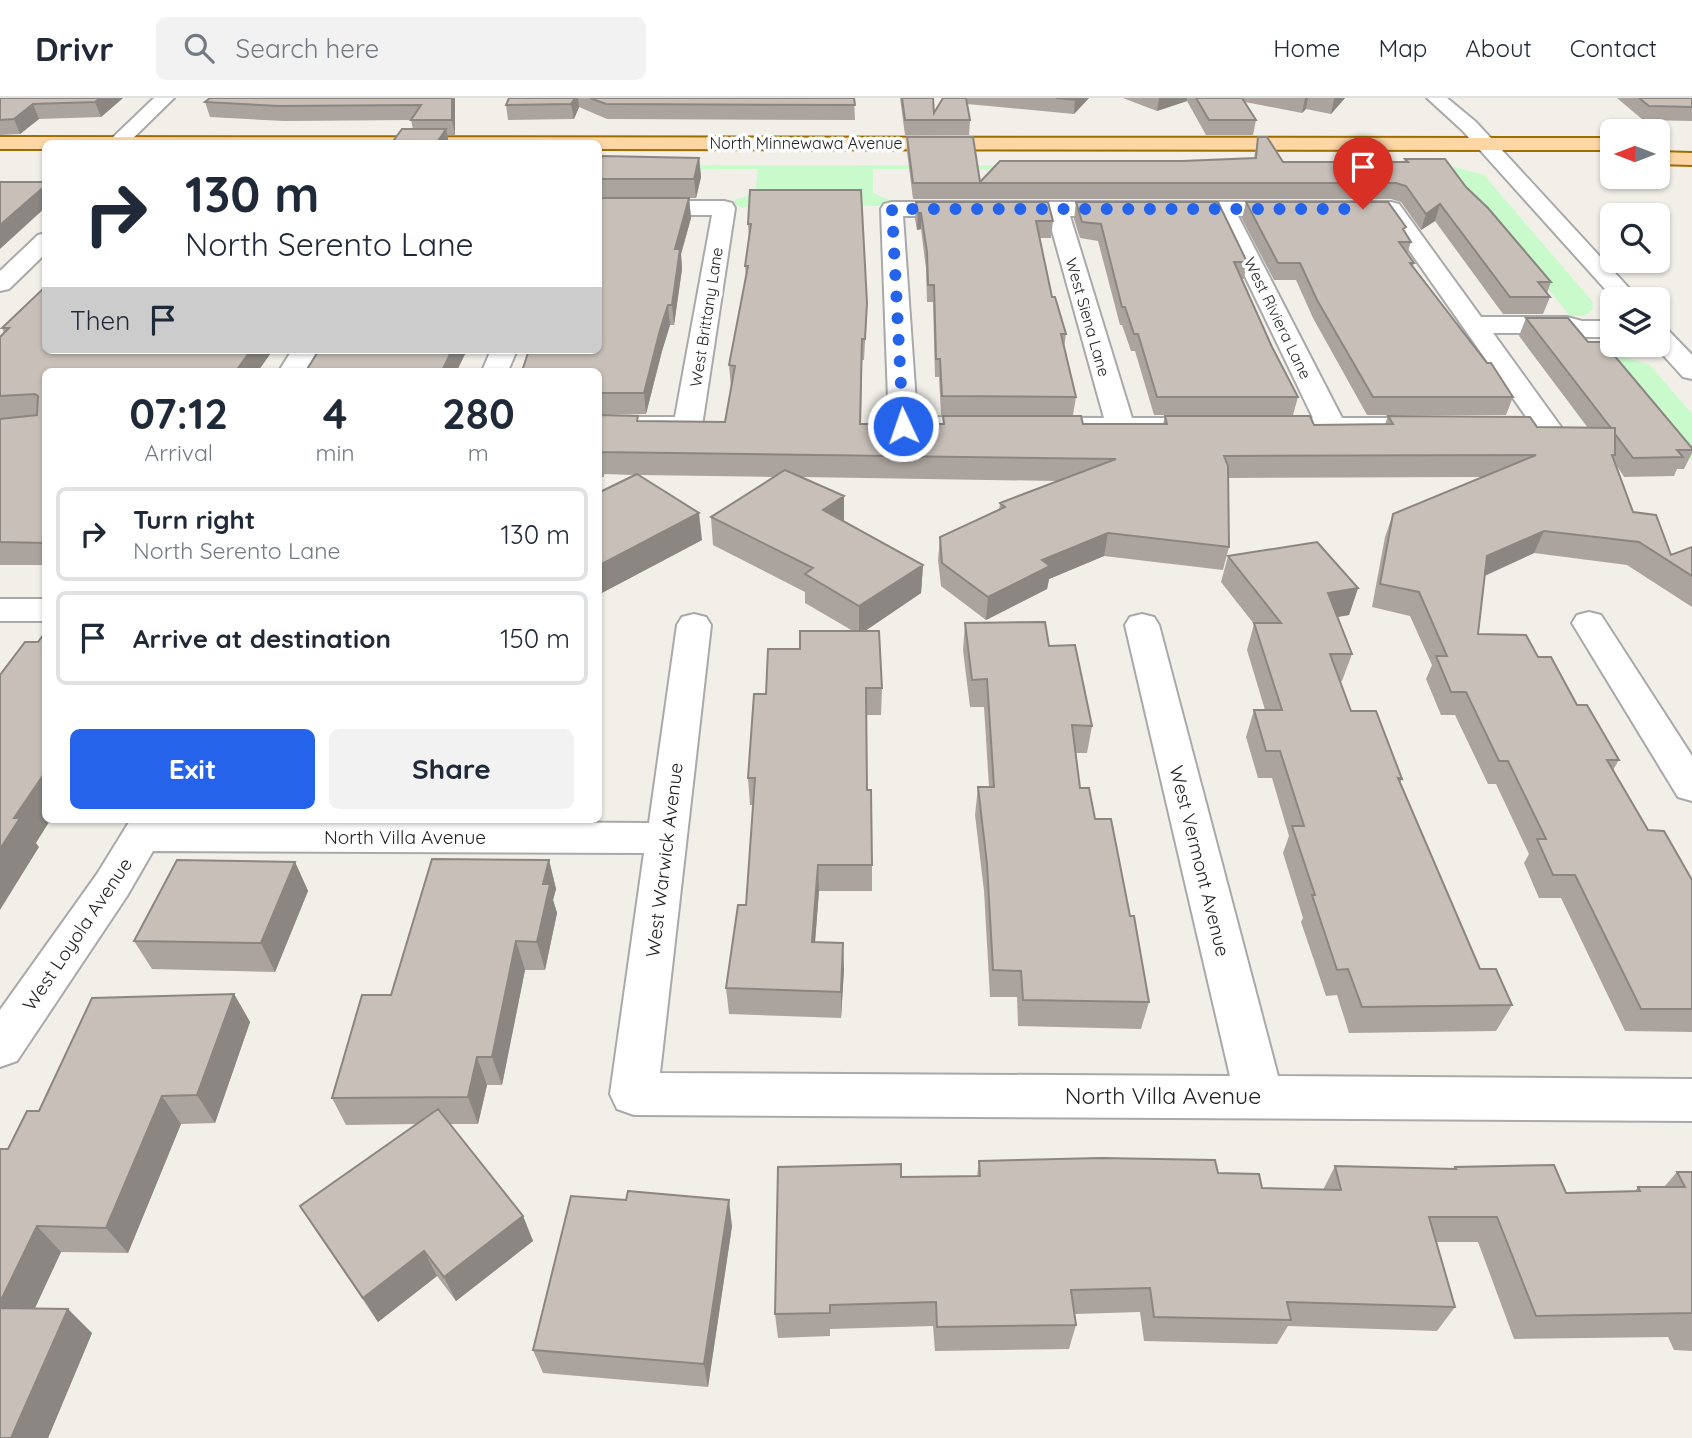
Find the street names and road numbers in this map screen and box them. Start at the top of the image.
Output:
street label: North Minnewawa Avenue [709,133,903,153]
street label: West Brittany Lane [685,246,727,388]
street label: West Riviera Lane [1240,254,1316,382]
street label: West Siena Lane [1061,255,1115,379]
street label: West Warwick Avenue [640,761,688,959]
street label: West Vermont Avenue [1165,763,1235,959]
street label: North Villa Avenue [324,825,486,849]
street label: West Loyola Avenue [17,853,137,1015]
street label: North Villa Avenue [1065,1081,1261,1110]

